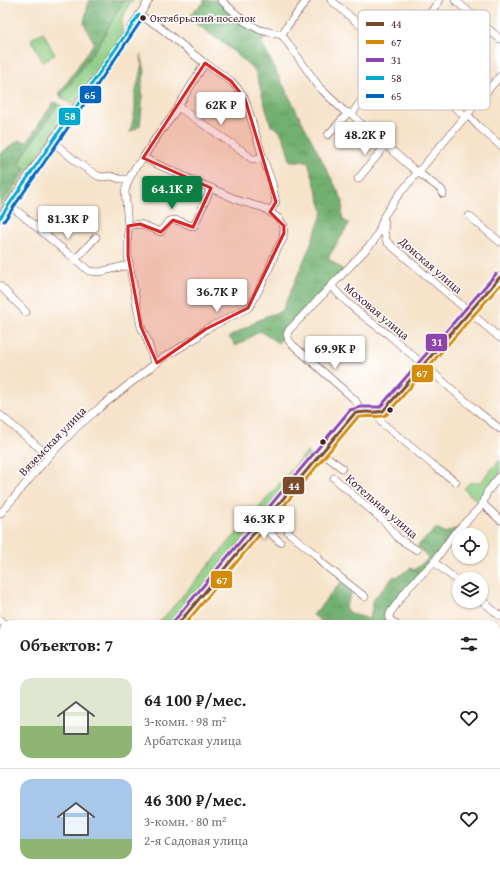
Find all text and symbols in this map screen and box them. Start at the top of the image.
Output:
place label: Октябрьский поселок [150,10,256,26]
legend [358,10,490,110]
marker: Октябрьский поселок [138,13,148,23]
text: 44 [391,16,402,32]
text: 67 [391,34,402,50]
text: 31 [391,52,402,68]
text: 58 [391,70,402,86]
line badge: 65 [79,85,102,104]
text: 65 [84,87,96,103]
text: 65 [391,88,402,104]
pin: 62K ₽ [193,92,249,126]
text: 62K ₽ [205,95,237,114]
line badge: 58 [58,107,81,126]
text: 58 [64,108,76,124]
pin: 48.2K ₽ [328,122,402,156]
text: 48.2K ₽ [344,125,386,144]
pin: 64.1K ₽ [135,176,209,210]
text: 64.1K ₽ [151,179,193,198]
pin: 81.3K ₽ [31,206,105,240]
text: 81.3K ₽ [47,209,89,228]
street label: Донская улица [395,232,467,298]
pin: 36.7K ₽ [180,279,254,313]
street label: Моховая улица [341,279,413,344]
text: 36.7K ₽ [196,282,238,301]
line badge: 31 [425,333,448,352]
text: 31 [431,334,443,350]
pin: 69.9K ₽ [298,336,372,370]
text: 69.9K ₽ [314,339,356,358]
line badge: 67 [411,364,434,383]
text: 67 [416,365,428,381]
street label: Вяземская улица [14,402,90,480]
unlabelled marker [385,405,395,415]
unlabelled marker [318,437,328,447]
street label: Котельная улица [342,470,422,542]
line badge: 44 [282,476,305,495]
text: 44 [288,478,300,494]
pin: 46.3K ₽ [227,506,301,540]
text: 46.3K ₽ [243,509,285,528]
map controls [452,528,488,608]
button: locate [452,528,488,564]
line badge: 67 [210,570,233,589]
text: 67 [216,572,228,588]
button: layers [452,572,488,608]
text: Объектов: 7 [20,632,113,657]
icon: filters [458,633,480,655]
text: 64 100 ₽/мес. [144,687,246,712]
icon: home [52,694,100,742]
icon: heart [458,707,480,729]
text: 3-комн. · 98 m² [144,712,226,731]
text: Арбатская улица [144,731,241,750]
text: 46 300 ₽/мес. [144,787,246,812]
icon: home [52,795,100,843]
icon: heart [458,808,480,830]
text: 3-комн. · 80 m² [144,812,226,831]
text: 2-я Садовая улица [144,831,248,850]

